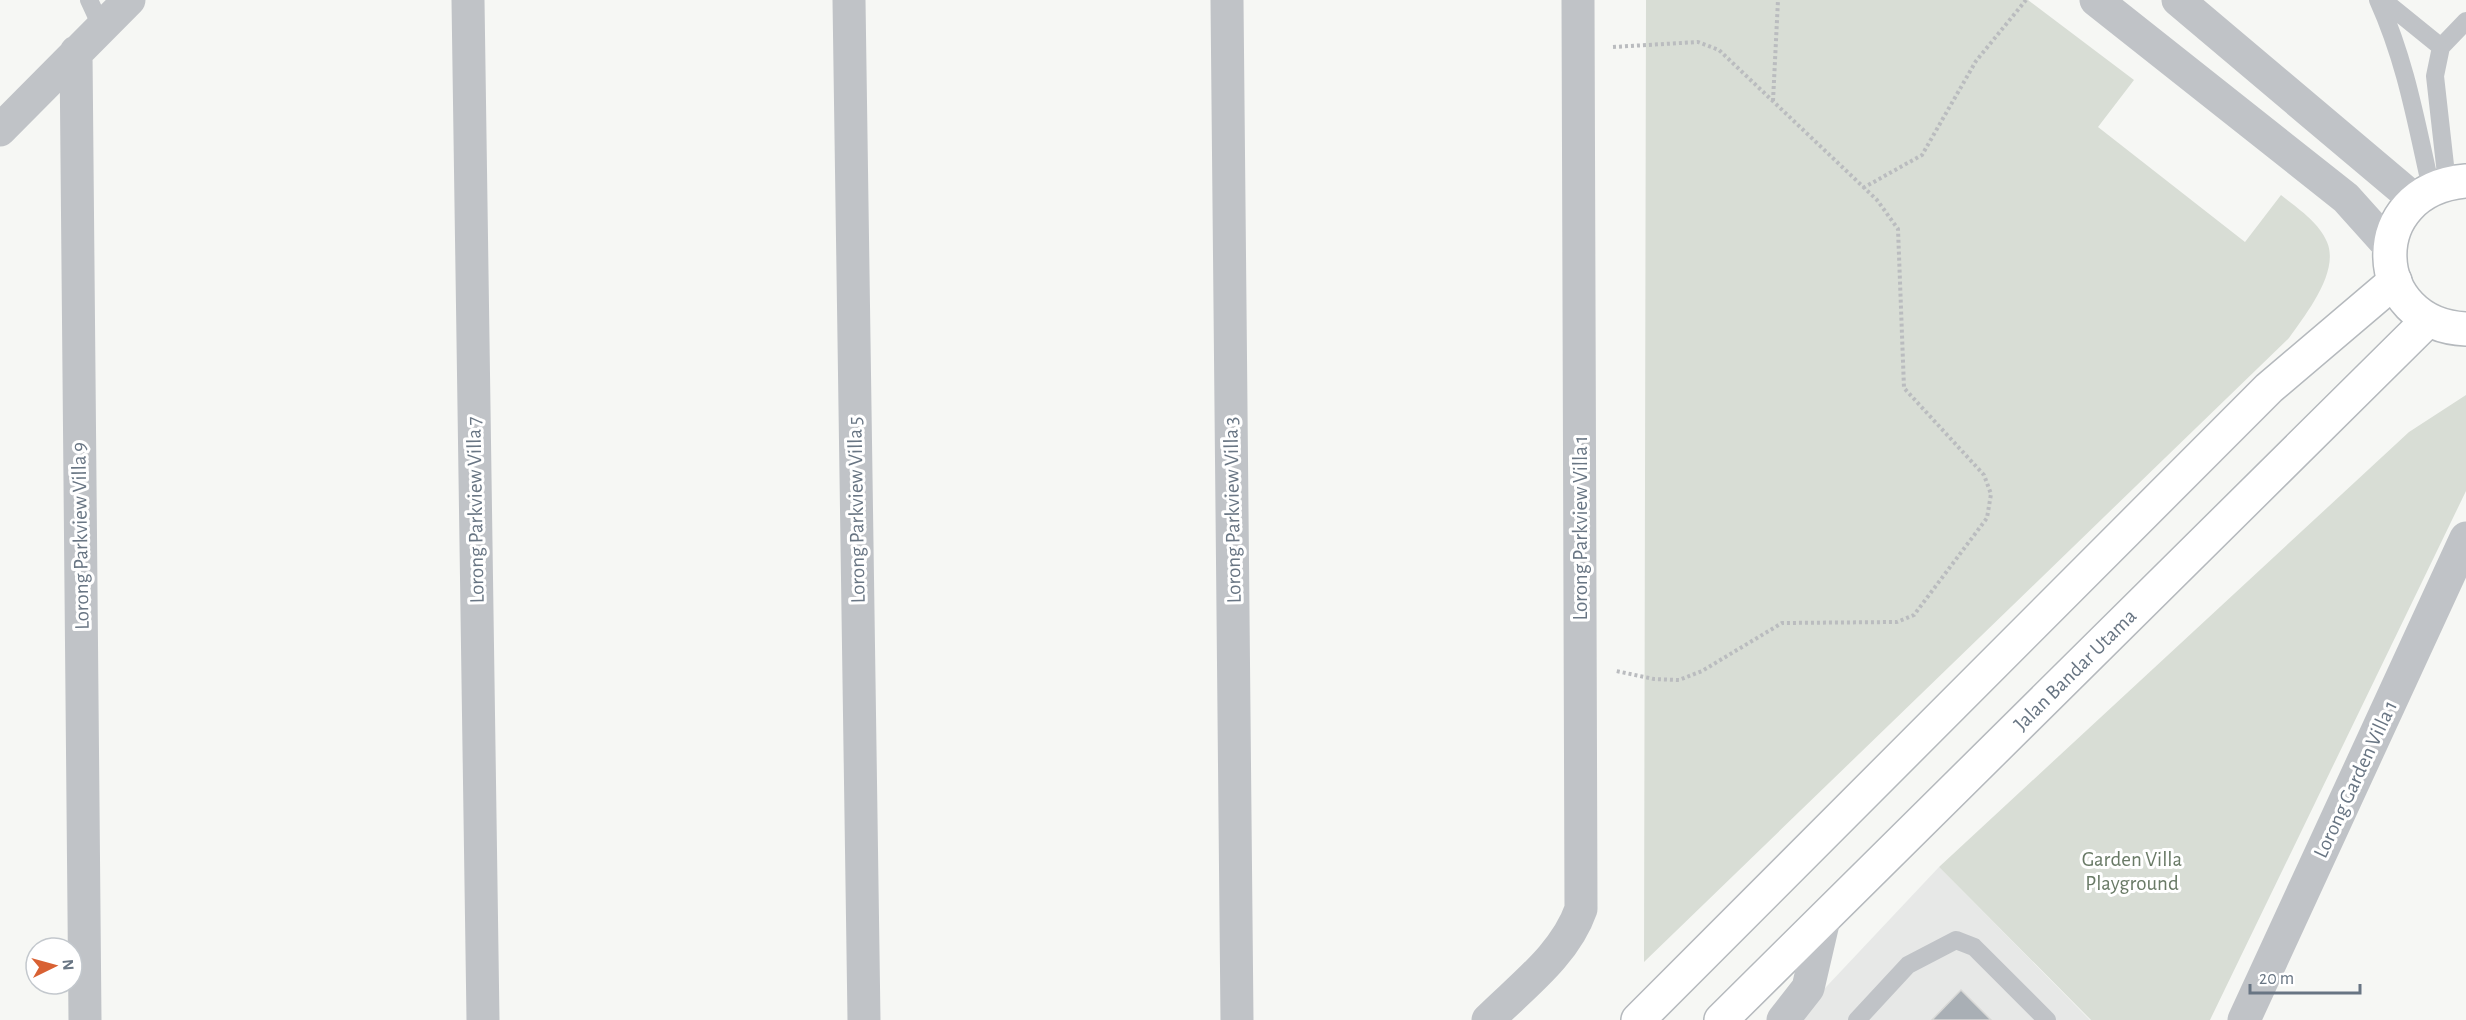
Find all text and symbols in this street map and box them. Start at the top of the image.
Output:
street label: Lorong Parkview Villa 7 [463,416,488,603]
street label: Lorong Parkview Villa 5 [844,416,869,604]
street label: Lorong Parkview Villa 3 [1220,417,1245,603]
street label: Lorong Parkview Villa 1 [1570,435,1591,621]
street label: Lorong Parkview Villa 9 [68,442,93,630]
street label: Jalan Bandar Utama [2010,605,2141,735]
street label: Lorong Garden Villa 1 [2310,697,2401,861]
park label: Garden Villa Playground [2082,849,2183,894]
north arrow [24,936,84,996]
scale bar [2250,957,2360,995]
text: N [59,959,76,971]
text: 20 m [2259,970,2294,988]

